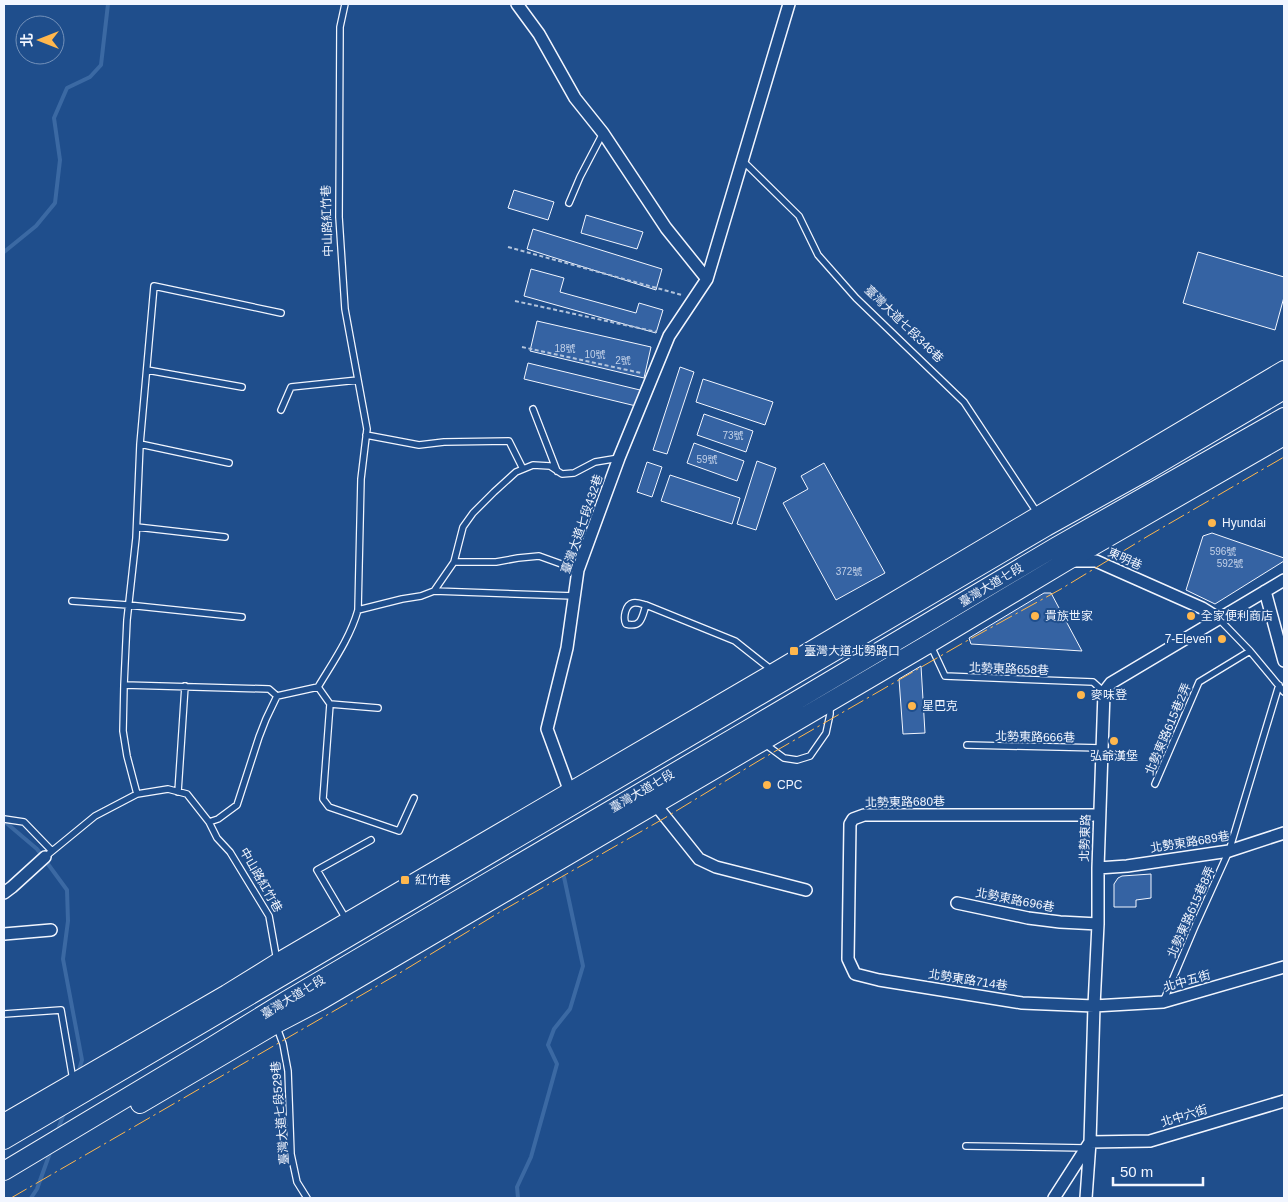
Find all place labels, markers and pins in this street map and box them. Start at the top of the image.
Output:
place label: Hyundai [1222,516,1266,530]
marker: Hyundai [1206,517,1218,529]
place label: 貴族世家 [1045,609,1093,623]
place label: 全家便利商店 [1201,609,1273,623]
marker: 貴族世家 [1029,610,1041,622]
marker: 全家便利商店 [1185,610,1197,622]
place label: 7-Eleven [1165,632,1212,646]
marker: 7-Eleven [1216,633,1228,645]
place label: 臺灣大道北勢路口 [804,644,900,658]
marker: 臺灣大道北勢路口 [788,645,800,657]
place label: 麥味登 [1091,688,1127,702]
marker: 麥味登 [1075,689,1087,701]
place label: 星巴克 [922,699,958,713]
marker: 星巴克 [906,700,918,712]
marker: 弘爺漢堡 [1108,735,1120,747]
place label: 弘爺漢堡 [1090,749,1138,763]
place label: CPC [777,778,803,792]
marker: CPC [761,779,773,791]
place label: 紅竹巷 [415,873,451,887]
marker: 紅竹巷 [399,874,411,886]

